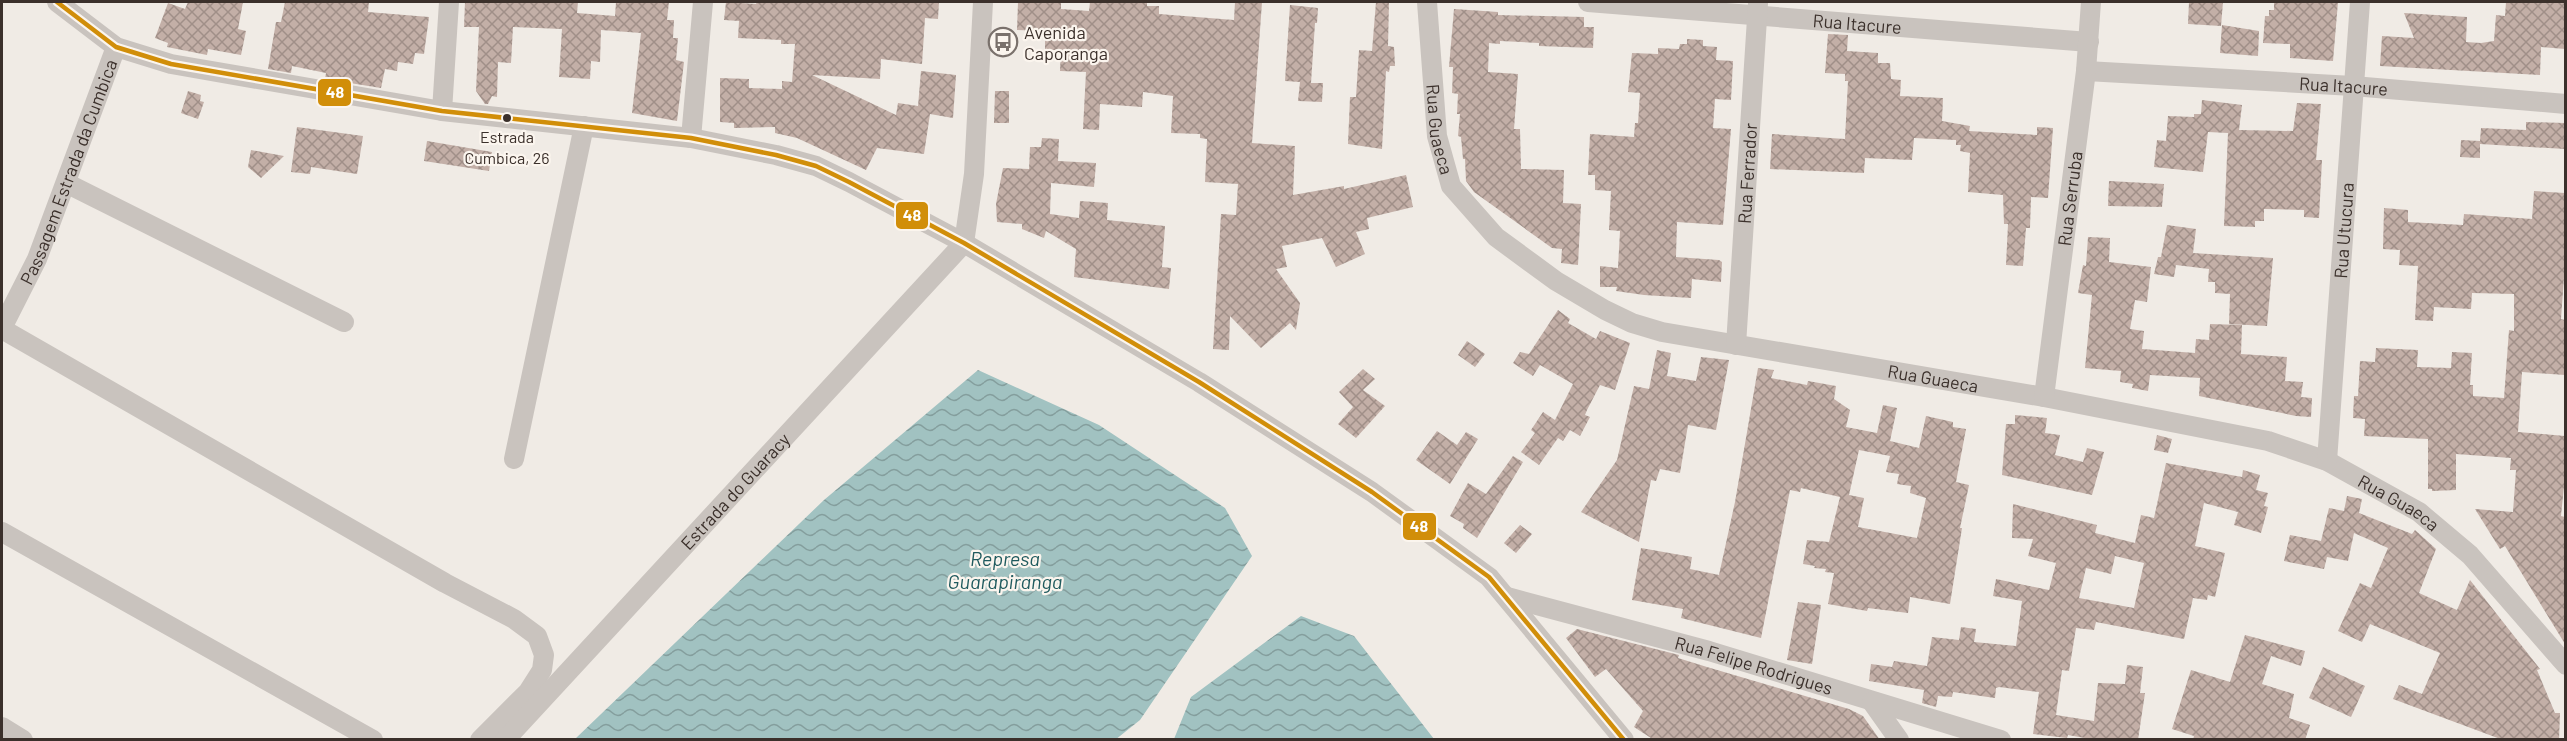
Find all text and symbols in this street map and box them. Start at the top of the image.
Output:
street label: Rua Itacure [1812,9,1902,38]
place label: Avenida Caporanga [1024,21,1108,64]
bus stop icon: Avenida Caporanga [987,26,1019,58]
street label: Passagem Estrada da Cumbica [15,56,121,288]
street label: Rua Itacure [2299,72,2389,100]
line badge: 48 [317,78,352,107]
text: 48 [326,82,345,101]
street label: Rua Guaeca [1422,83,1458,177]
marker: Estrada Cumbica, 26 [501,112,513,124]
street label: Rua Ferrador [1733,122,1761,225]
place label: Estrada Cumbica, 26 [464,127,550,167]
street label: Rua Serruba [2053,150,2087,247]
street label: Rua Utucura [2329,182,2358,279]
line badge: 48 [895,201,929,230]
text: 48 [903,205,922,224]
street label: Rua Guaeca [1886,360,1980,397]
street label: Estrada do Guaracy [676,428,794,554]
street label: Rua Guaeca [2354,469,2444,536]
line badge: 48 [1402,512,1437,541]
text: 48 [1410,516,1429,535]
water label: Represa Guarapiranga [948,546,1062,593]
street label: Rua Felipe Rodrigues [1672,631,1835,699]

